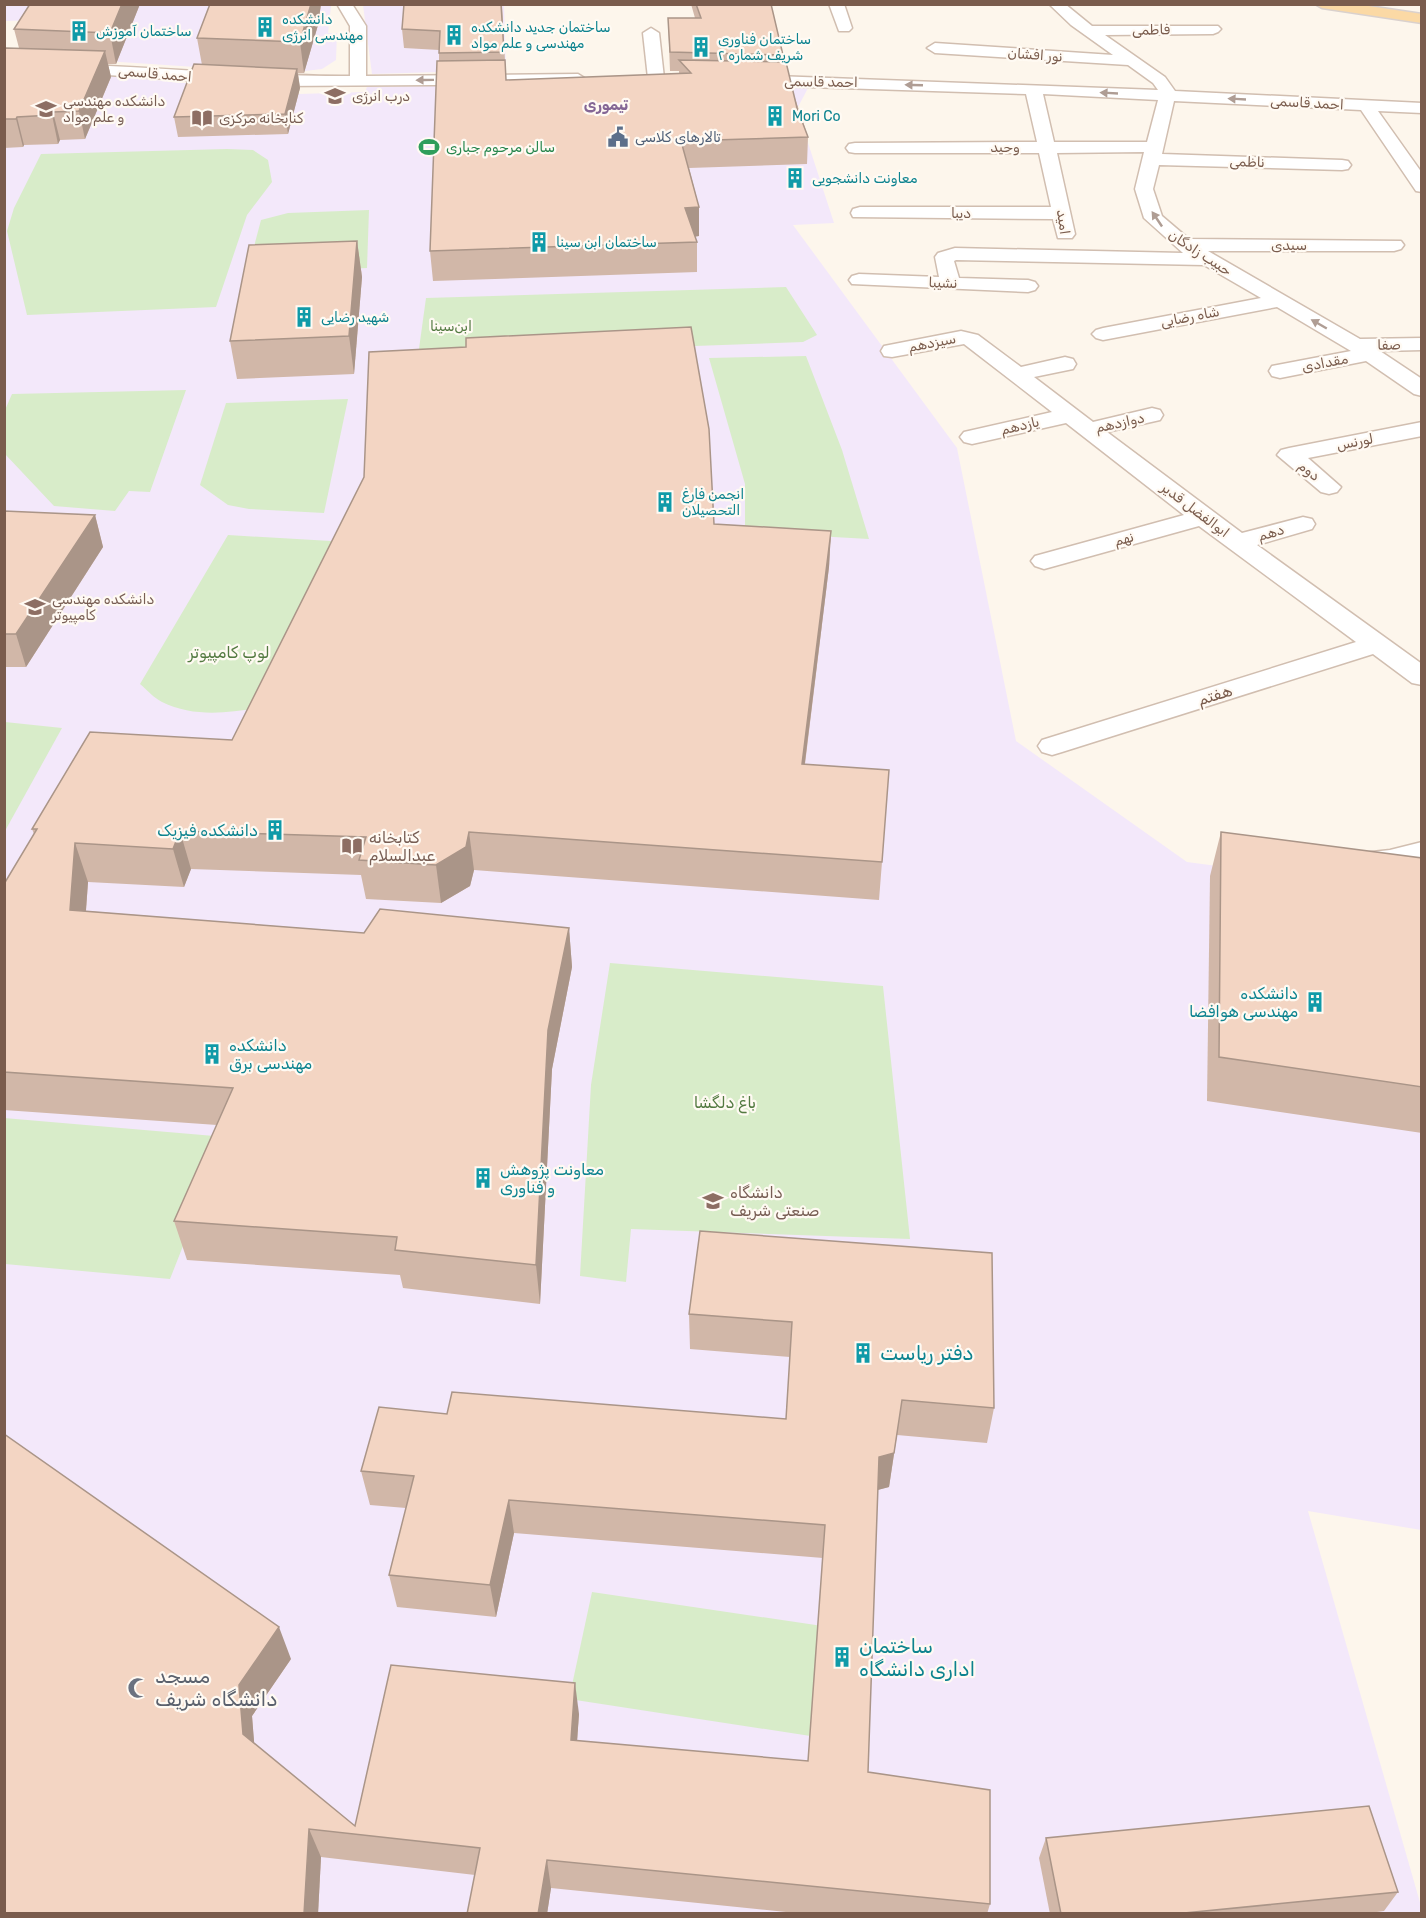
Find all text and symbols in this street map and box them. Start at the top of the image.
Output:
place label: دانشکده مهندسی انرژی [282,11,363,44]
building icon: دانشکده مهندسی انرژی [253,15,277,39]
building icon: ساختمان آموزش [67,19,91,43]
place label: ساختمان جدید دانشکده مهندسی و علم مواد [471,19,611,52]
street label: فاطمی [1132,21,1171,39]
place label: ساختمان آموزش [96,23,192,40]
building icon: ساختمان جدید دانشکده مهندسی و علم مواد [442,23,466,47]
place label: ساختمان فناوری شریف شماره ۲ [718,31,811,64]
building icon: ساختمان فناوری شریف شماره ۲ [689,35,713,59]
street label: نور افشان [1007,45,1063,65]
street label: احمد قاسمی [118,62,192,86]
street label: احمد قاسمی [784,73,858,91]
one-way arrow [416,76,435,85]
one-way arrow [905,80,924,89]
school or university icon: درب انرژی [323,84,347,108]
place label: درب انرژی [352,88,410,105]
one-way arrow [1100,88,1119,97]
place label: دانشکده مهندسی و علم مواد [63,93,166,126]
street label: احمد قاسمی [1270,93,1344,113]
one-way arrow [1228,95,1247,104]
district label: تیموری [584,96,629,114]
school or university icon: دانشکده مهندسی و علم مواد [34,97,58,121]
building icon: Mori Co [763,104,787,128]
library icon: کنابخانه مرکزی [190,106,214,130]
place label: Mori Co [792,108,841,125]
place label: کنابخانه مرکزی [219,110,304,127]
public building icon: تالارهای کلاسی [606,125,630,149]
place label: تالارهای کلاسی [635,129,721,146]
sports icon: سالن مرحوم جباری [417,135,441,159]
place label: سالن مرحوم جباری [446,139,555,157]
street label: وحید [990,139,1020,156]
street label: ناظمی [1229,153,1265,171]
building icon: معاونت دانشجویی [783,166,807,190]
place label: معاونت دانشجویی [812,170,918,187]
street label: دیبا [951,205,971,222]
street label: امید [1053,209,1073,235]
one-way arrow [1151,211,1162,228]
street label: حبیب زادگان [1165,226,1235,280]
building icon: ساختمان ابن سینا [527,230,551,254]
place label: ساختمان ابن سینا [556,234,657,251]
street label: سیدی [1271,237,1307,254]
street label: نشیبا [928,274,958,292]
street label: شاه رضایی [1159,303,1221,331]
building icon: شهید رضایی [292,305,316,329]
place label: شهید رضایی [321,309,389,326]
park label: ابن‌سینا [430,318,472,335]
one-way arrow [1310,319,1327,329]
street label: سیزدهم [907,330,957,356]
street label: صفا [1377,336,1401,354]
street label: مقدادی [1300,350,1350,376]
street label: دوازدهم [1094,409,1146,436]
street label: یازدهم [999,413,1041,439]
street label: لورنس [1335,430,1375,454]
street label: دوم [1294,457,1323,486]
street label: ابوالفضل قدیر [1157,478,1232,541]
place label: انجمن فارغ التحصیلان [682,486,744,519]
building icon: انجمن فارغ التحصیلان [653,490,677,514]
street label: دهم [1256,521,1286,545]
street label: نهم [1112,528,1136,550]
place label: دانشکده مهندسی کامپیوتر [51,591,155,625]
school or university icon: دانشکده مهندسی کامپیوتر [23,595,47,619]
park label: لوپ کامپیوتر [187,643,270,663]
street label: هفتم [1195,681,1235,710]
building icon: دانشکده فیزیک [263,818,287,842]
place label: دانشکده فیزیک [157,821,258,841]
place label: کتابخانه عبدالسلام [369,828,436,866]
library icon: کتابخانه عبدالسلام [340,834,364,858]
place label: دانشکده مهندسی هوافضا [1189,984,1298,1022]
building icon: دانشکده مهندسی هوافضا [1303,990,1327,1014]
place label: دانشکده مهندسی برق [229,1036,312,1074]
building icon: دانشکده مهندسی برق [200,1042,224,1066]
park label: باغ دلگشا [694,1093,756,1114]
place label: معاونت پژوهش و فناوری [500,1160,604,1198]
building icon: معاونت پژوهش و فناوری [471,1166,495,1190]
place label: دانشگاه صنعتی شریف [730,1183,819,1221]
school or university icon: دانشگاه صنعتی شریف [701,1189,725,1213]
building icon: دفتر ریاست [851,1341,875,1365]
place label: دفتر ریاست [880,1341,973,1365]
place label: ساختمان اداری دانشگاه [859,1634,975,1681]
building icon: ساختمان اداری دانشگاه [830,1645,854,1669]
place label: مسجد دانشگاه شریف [155,1664,277,1711]
mosque icon: مسجد دانشگاه شریف [126,1676,150,1700]

